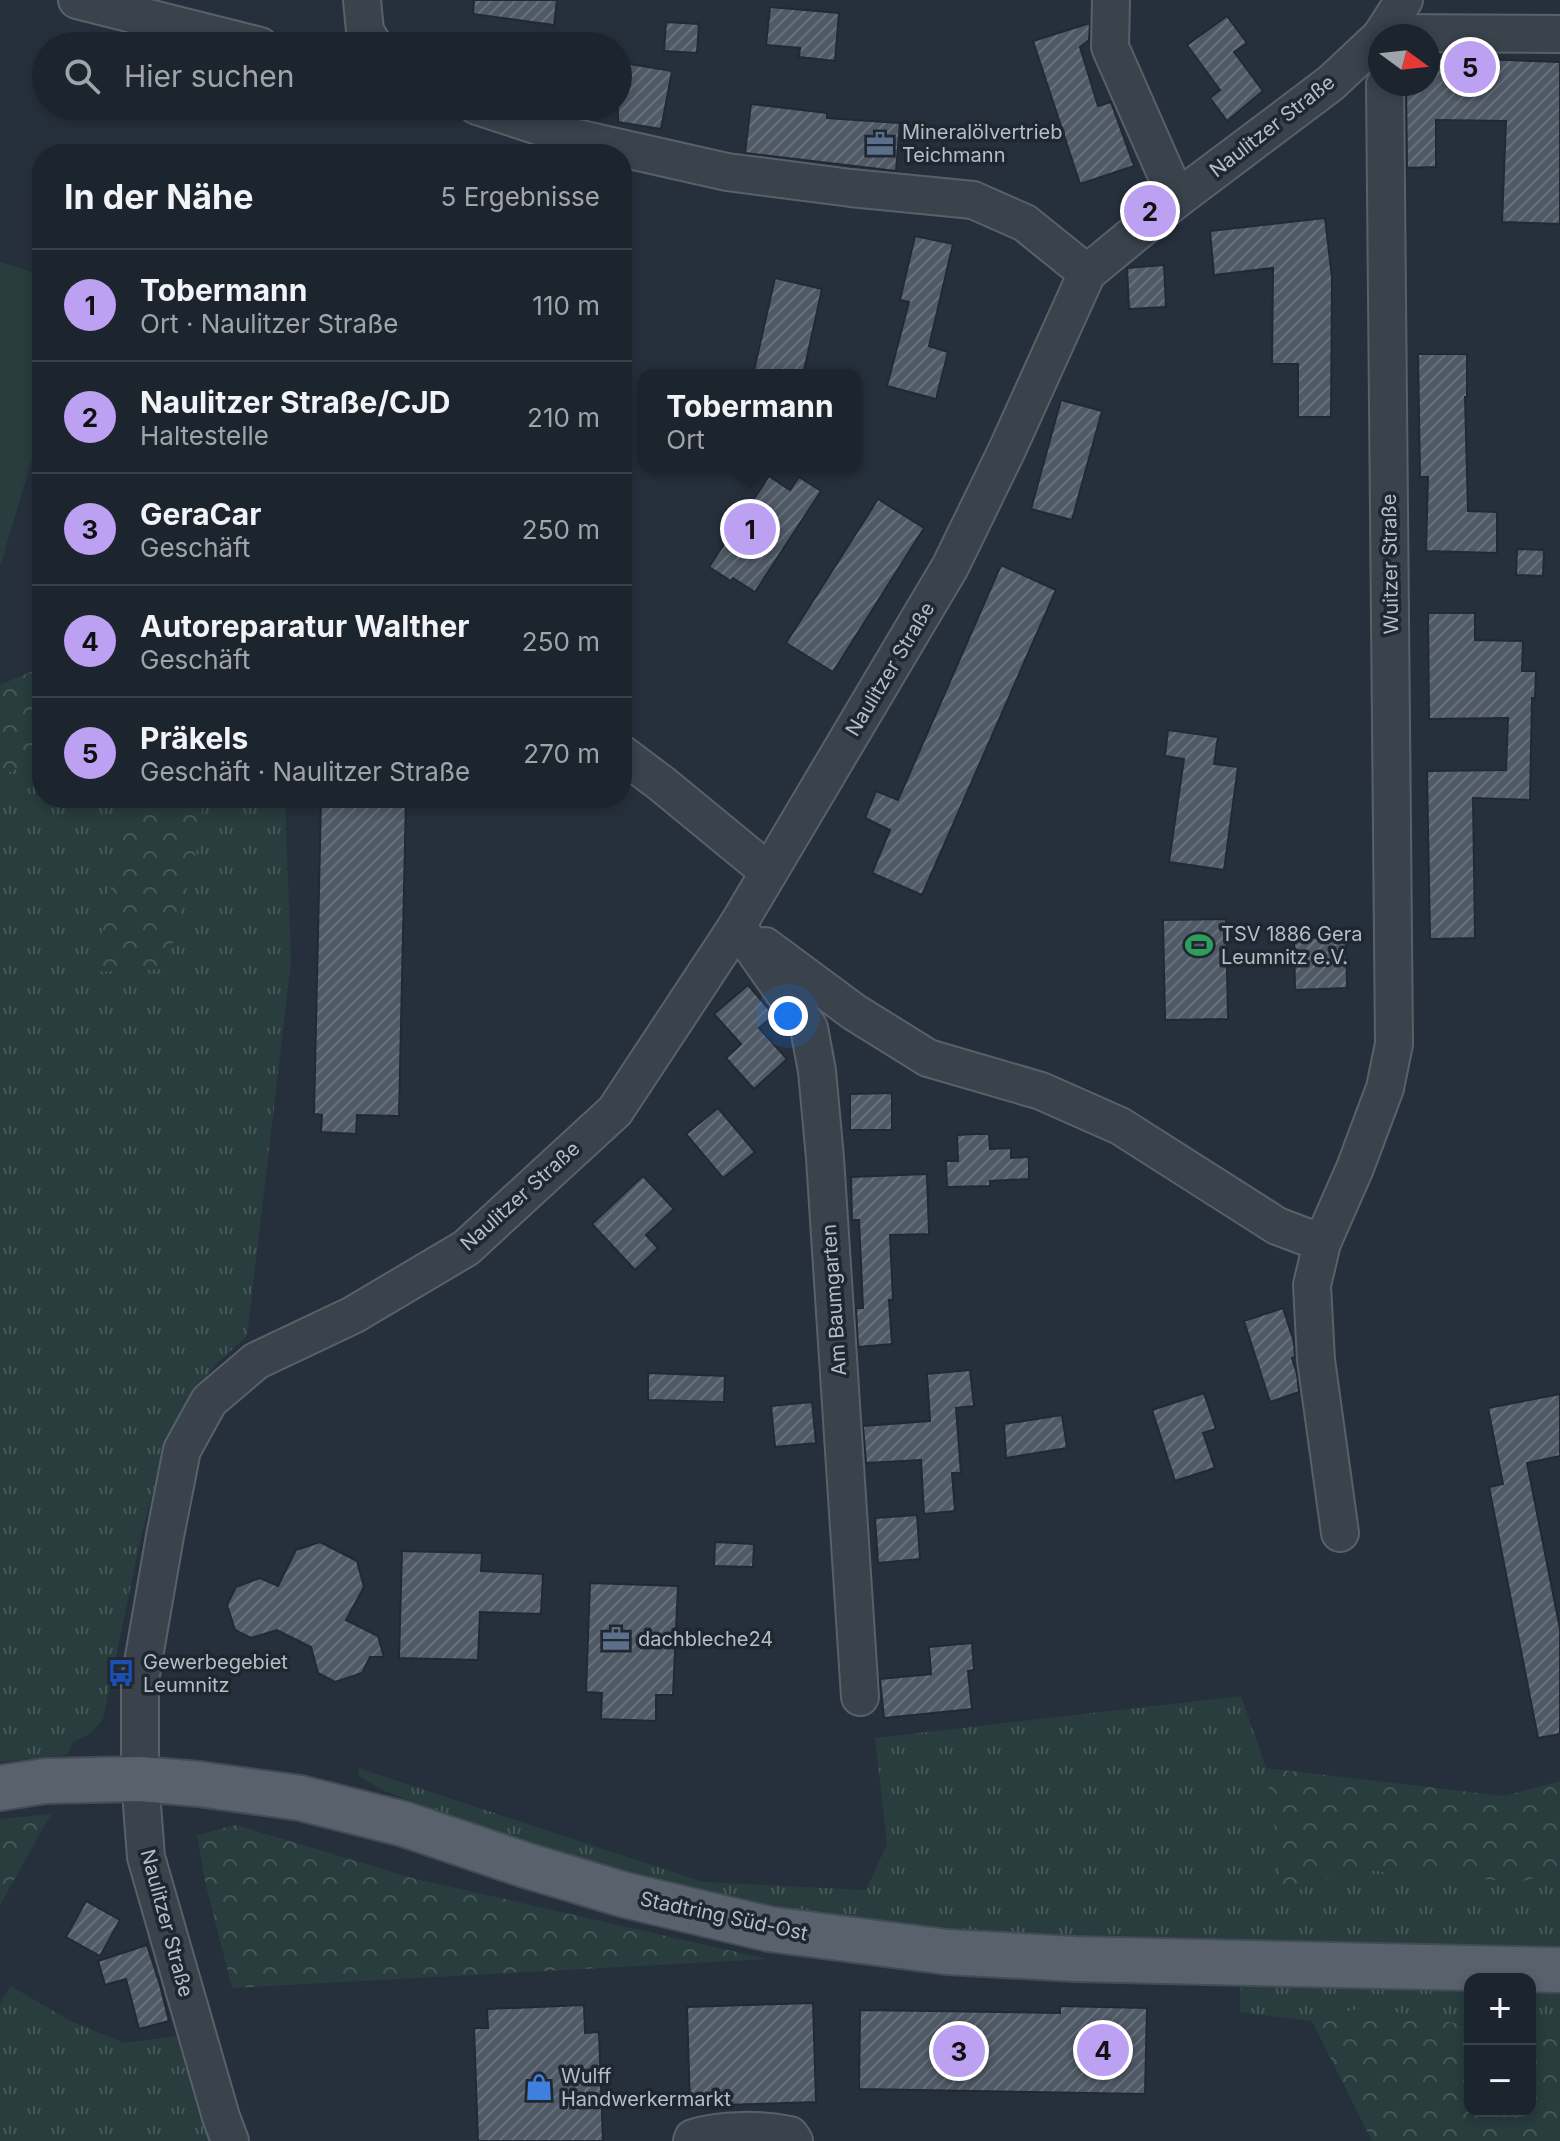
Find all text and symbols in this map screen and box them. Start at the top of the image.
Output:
north arrow [1368,24,1440,96]
search box [32,32,632,120]
pin: 5 [1444,37,1496,97]
icon: search [60,54,104,98]
text: Hier suchen [124,58,294,94]
street label: Naulitzer Straße [1205,70,1339,182]
place label: Mineralölvertrieb Teichmann [902,120,1062,167]
office icon: Mineralölvertrieb Teichmann [865,129,895,159]
text: In der Nähe [64,176,253,217]
text: 5 Ergebnisse [441,181,600,212]
pin: 2 [1124,181,1176,241]
text: Tobermann [140,272,307,308]
text: 1 [84,290,96,321]
text: 110 m [532,290,600,321]
text: Ort · Naulitzer Straße [140,308,398,339]
popup [638,369,862,473]
text: Naulitzer Straße/CJD [140,384,450,420]
text: Tobermann [666,388,834,424]
text: 2 [82,402,98,433]
text: 210 m [527,402,600,433]
text: Haltestelle [140,420,269,451]
text: Ort [666,424,705,455]
street label: Wuitzer Straße [1377,493,1403,635]
text: GeraCar [140,496,261,532]
pin: 1 [724,499,776,559]
text: 3 [82,514,98,545]
text: 250 m [522,514,600,545]
text: Geschäft [140,532,250,563]
street label: Naulitzer Straße [841,598,939,740]
text: Autoreparatur Walther [140,608,470,644]
text: 4 [81,626,99,657]
text: 250 m [522,626,600,657]
text: Geschäft [140,644,250,675]
text: Präkels [140,720,248,756]
text: 5 [82,738,98,769]
text: 270 m [523,738,600,769]
text: Geschäft · Naulitzer Straße [140,756,470,787]
place label: TSV 1886 Gera Leumnitz e.V. [1221,922,1362,969]
sports icon: TSV 1886 Gera Leumnitz e.V. [1184,930,1214,960]
your location [768,996,808,1036]
street label: Naulitzer Straße [455,1136,585,1256]
street label: Am Baumgarten [817,1223,851,1377]
office icon: dachbleche24 [601,1624,631,1654]
place label: dachbleche24 [638,1627,773,1651]
place label: Gewerbegebiet Leumnitz [143,1650,288,1697]
bus stop icon: Gewerbegebiet Leumnitz [106,1658,136,1688]
street label: Naulitzer Straße [136,1846,198,2000]
street label: Stadtring Süd-Ost [638,1887,810,1946]
map controls [1464,1973,1536,2117]
button: + [1464,1973,1536,2045]
pin: 4 [1077,2020,1129,2080]
pin: 3 [933,2021,985,2081]
button: − [1464,2045,1536,2117]
place label: Wulff Handwerkermarkt [561,2064,731,2111]
shop icon: Wulff Handwerkermarkt [524,2072,554,2102]

